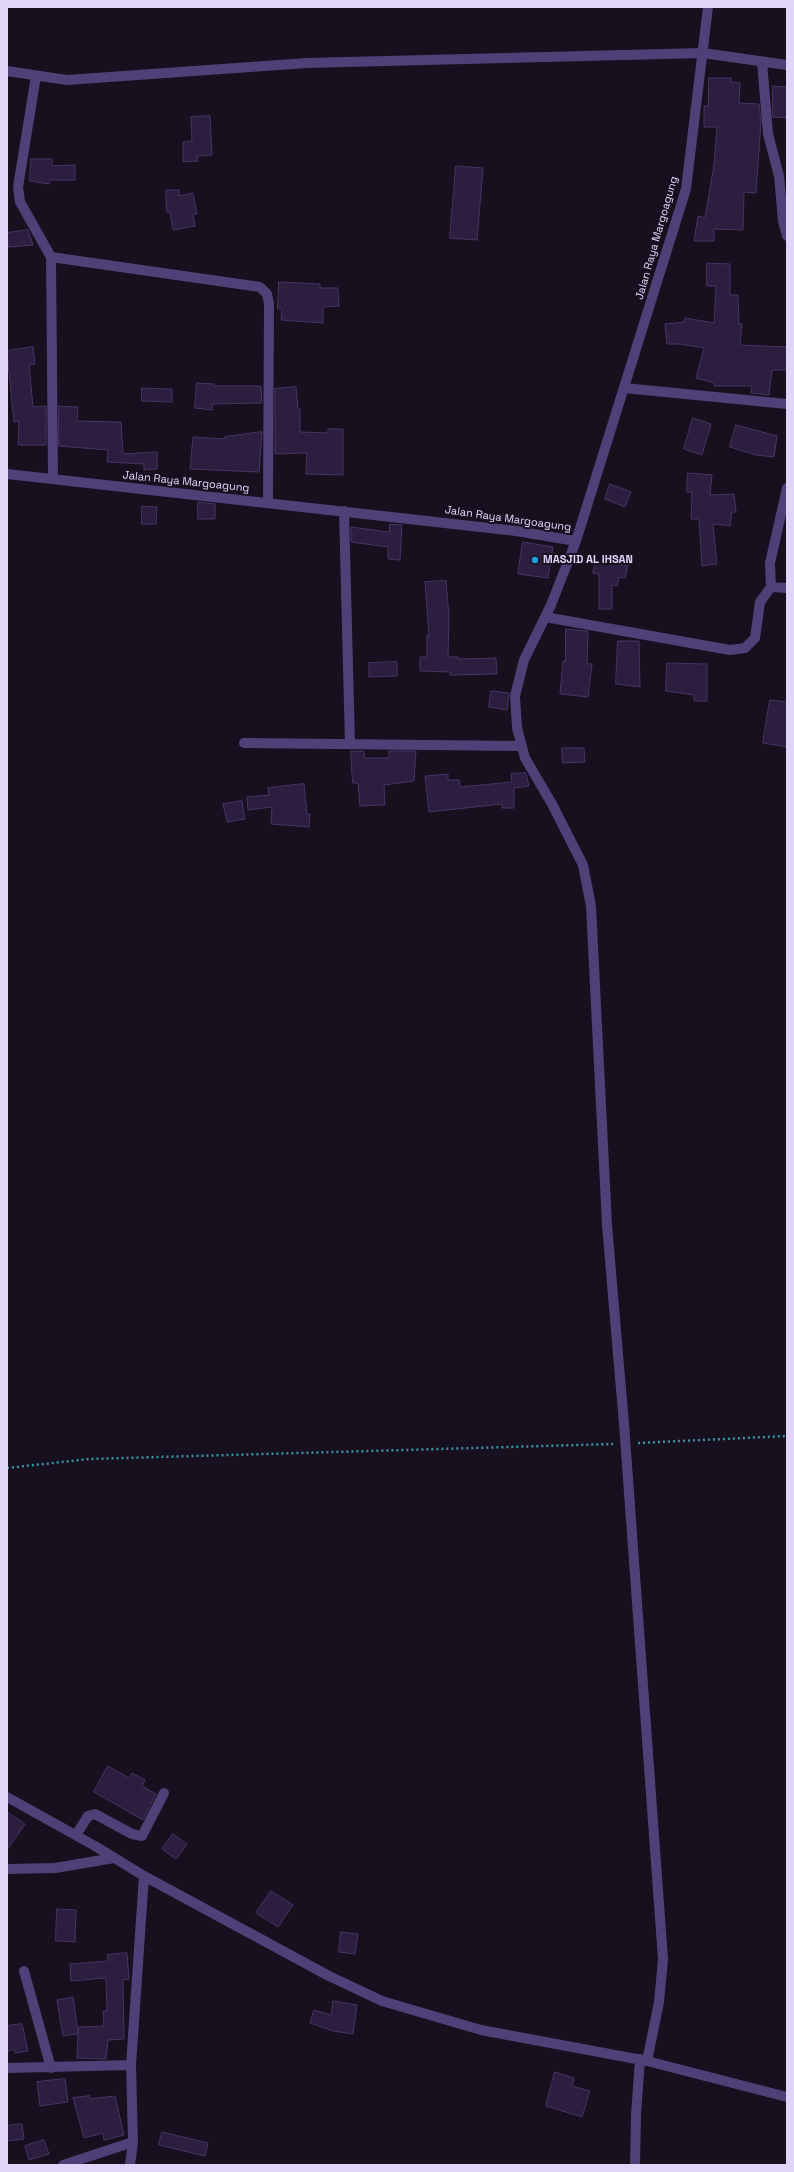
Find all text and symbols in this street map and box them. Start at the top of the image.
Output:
street label: Jalan Raya Margoagung [633,175,681,301]
street label: Jalan Raya Margoagung [122,469,250,495]
street label: Jalan Raya Margoagung [444,504,572,534]
place label: MASJID AL IHSAN [543,553,633,567]
marker: MASJID AL IHSAN [530,555,540,565]

